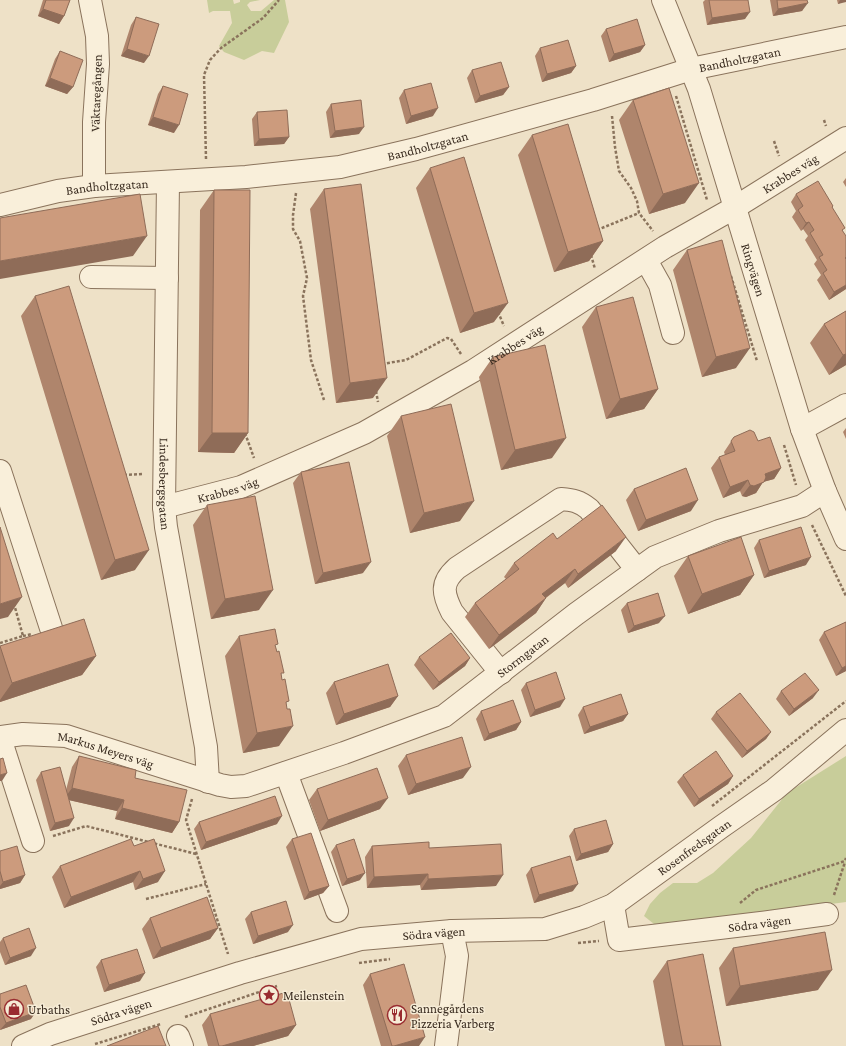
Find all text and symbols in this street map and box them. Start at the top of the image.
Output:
street label: Bandholtzgatan [697,43,782,75]
street label: Väktaregången [87,54,105,132]
street label: Bandholtzgatan [386,127,470,163]
street label: Krabbes väg [759,150,821,196]
street label: Bandholtzgatan [65,175,149,197]
street label: Ringvägen [739,241,769,298]
street label: Krabbes väg [484,320,546,367]
street label: Lindesbergsgatan [156,438,174,531]
street label: Krabbes väg [196,473,261,506]
street label: Stormgatan [493,631,551,680]
street label: Markus Meyers väg [57,728,157,771]
street label: Rosenfredsgatan [654,815,733,878]
street label: Södra vägen [727,912,792,934]
street label: Södra vägen [402,923,466,943]
place icon: Meilenstein [258,984,280,1006]
place label: Meilenstein [283,988,344,1003]
street label: Södra vägen [89,994,153,1028]
shop icon: Urbaths [3,998,25,1020]
place label: Sannegårdens Pizzeria Varberg [411,1001,495,1031]
place label: Urbaths [28,1002,70,1017]
restaurant icon: Sannegårdens Pizzeria Varberg [386,1004,408,1026]

